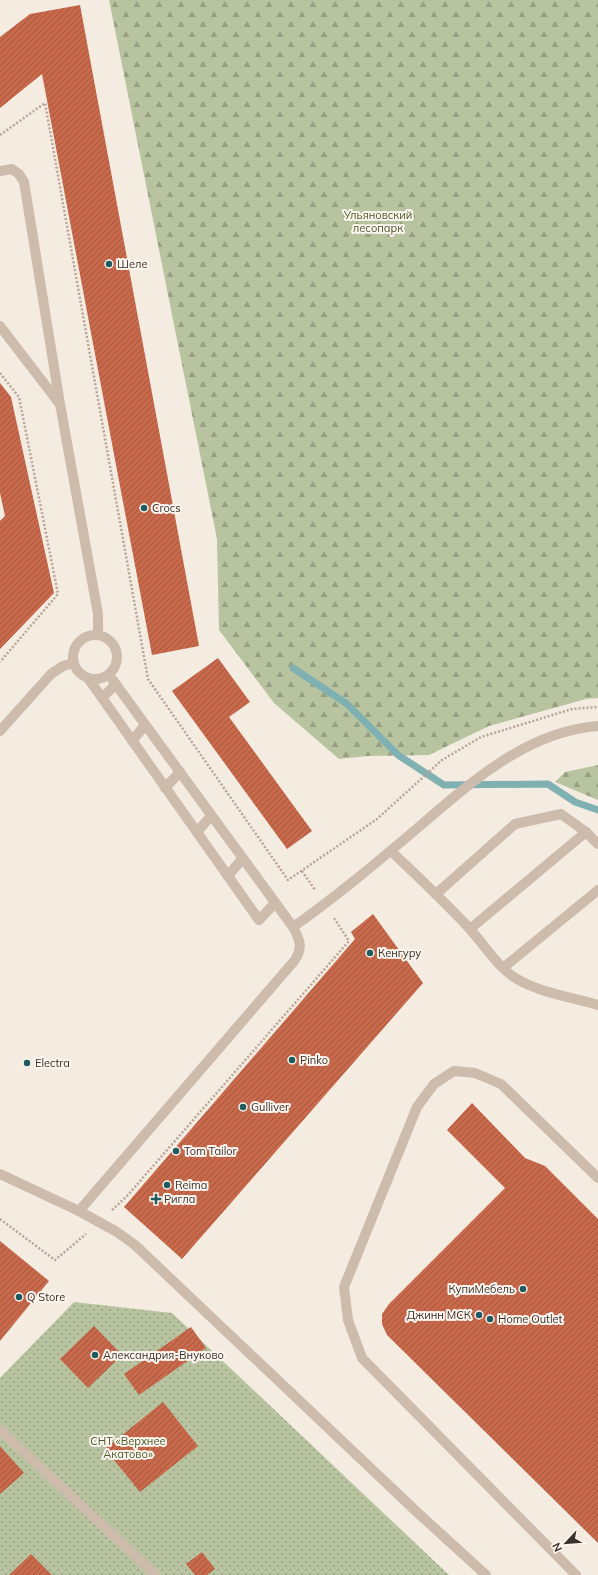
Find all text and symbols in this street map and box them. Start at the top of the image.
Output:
park label: Ульяновский лесопарк [343,208,412,235]
place label: Шеле [117,257,148,271]
marker: Шеле [104,259,114,269]
place label: Crocs [152,501,181,515]
marker: Crocs [139,503,149,513]
place label: Кенгуру [378,946,421,960]
marker: Кенгуру [365,948,375,958]
place label: Pinko [300,1053,328,1067]
marker: Pinko [287,1055,297,1065]
place label: Electra [35,1056,70,1070]
marker: Electra [22,1058,32,1068]
place label: Gulliver [251,1100,289,1114]
marker: Gulliver [238,1102,248,1112]
place label: Tom Tailor [184,1144,237,1158]
marker: Tom Tailor [171,1146,181,1156]
place label: Reima [175,1178,207,1192]
marker: Reima [162,1180,172,1190]
place label: Ригла [164,1192,195,1206]
marker: Ригла [151,1194,161,1204]
place label: КупиМебель [448,1282,515,1296]
marker: КупиМебель [518,1284,528,1294]
place label: Q Store [27,1290,65,1304]
marker: Q Store [14,1292,24,1302]
place label: Джинн МСК [407,1308,472,1322]
marker: Джинн МСК [474,1310,484,1320]
place label: Home Outlet [498,1312,563,1326]
marker: Home Outlet [485,1314,495,1324]
place label: Александрия-Внуково [103,1348,224,1362]
marker: Александрия-Внуково [90,1350,100,1360]
park label: СНТ «Верхнее Акатово» [90,1434,166,1461]
north arrow [546,1523,586,1563]
text: N [549,1541,565,1554]

